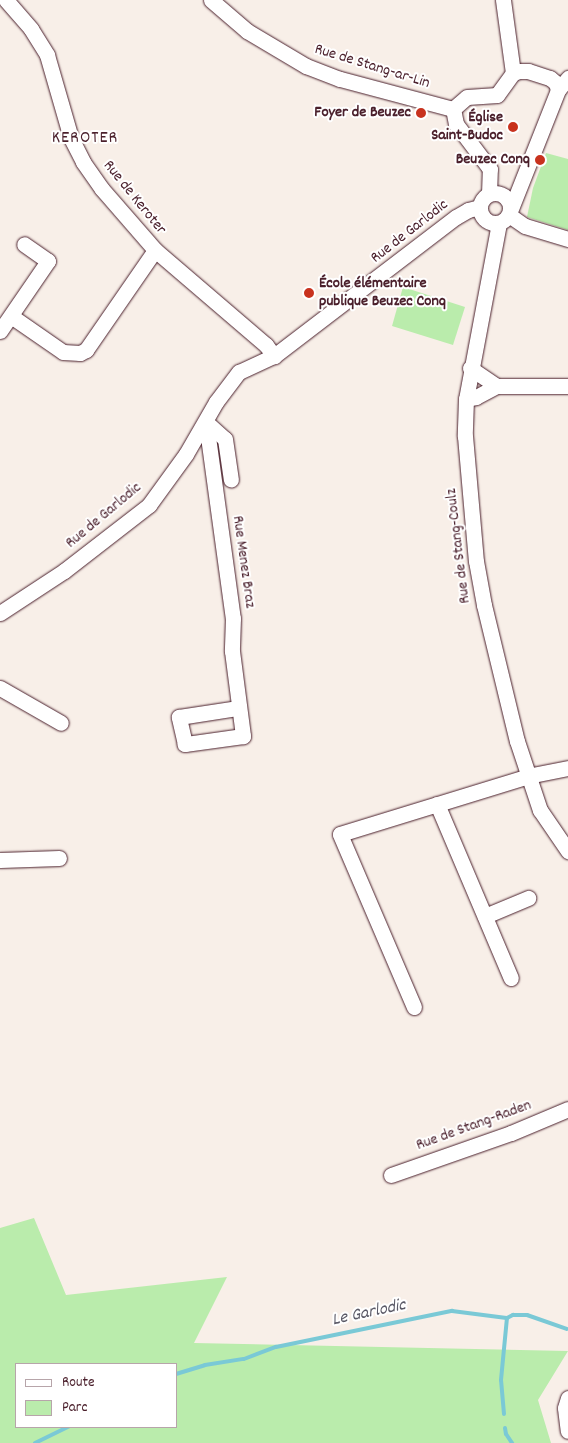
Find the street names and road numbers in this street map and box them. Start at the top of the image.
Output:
street label: Rue de Stang-ar-Lin [312,40,432,94]
street label: Rue de Keroter [98,157,170,239]
street label: Rue de Garlodic [367,196,453,268]
street label: Rue de Garlodic [62,479,146,553]
street label: Rue de Stang-Coulz [442,487,476,605]
street label: Rue Menez Braz [227,515,259,609]
street label: Rue de Stang-Raden [414,1096,534,1156]

